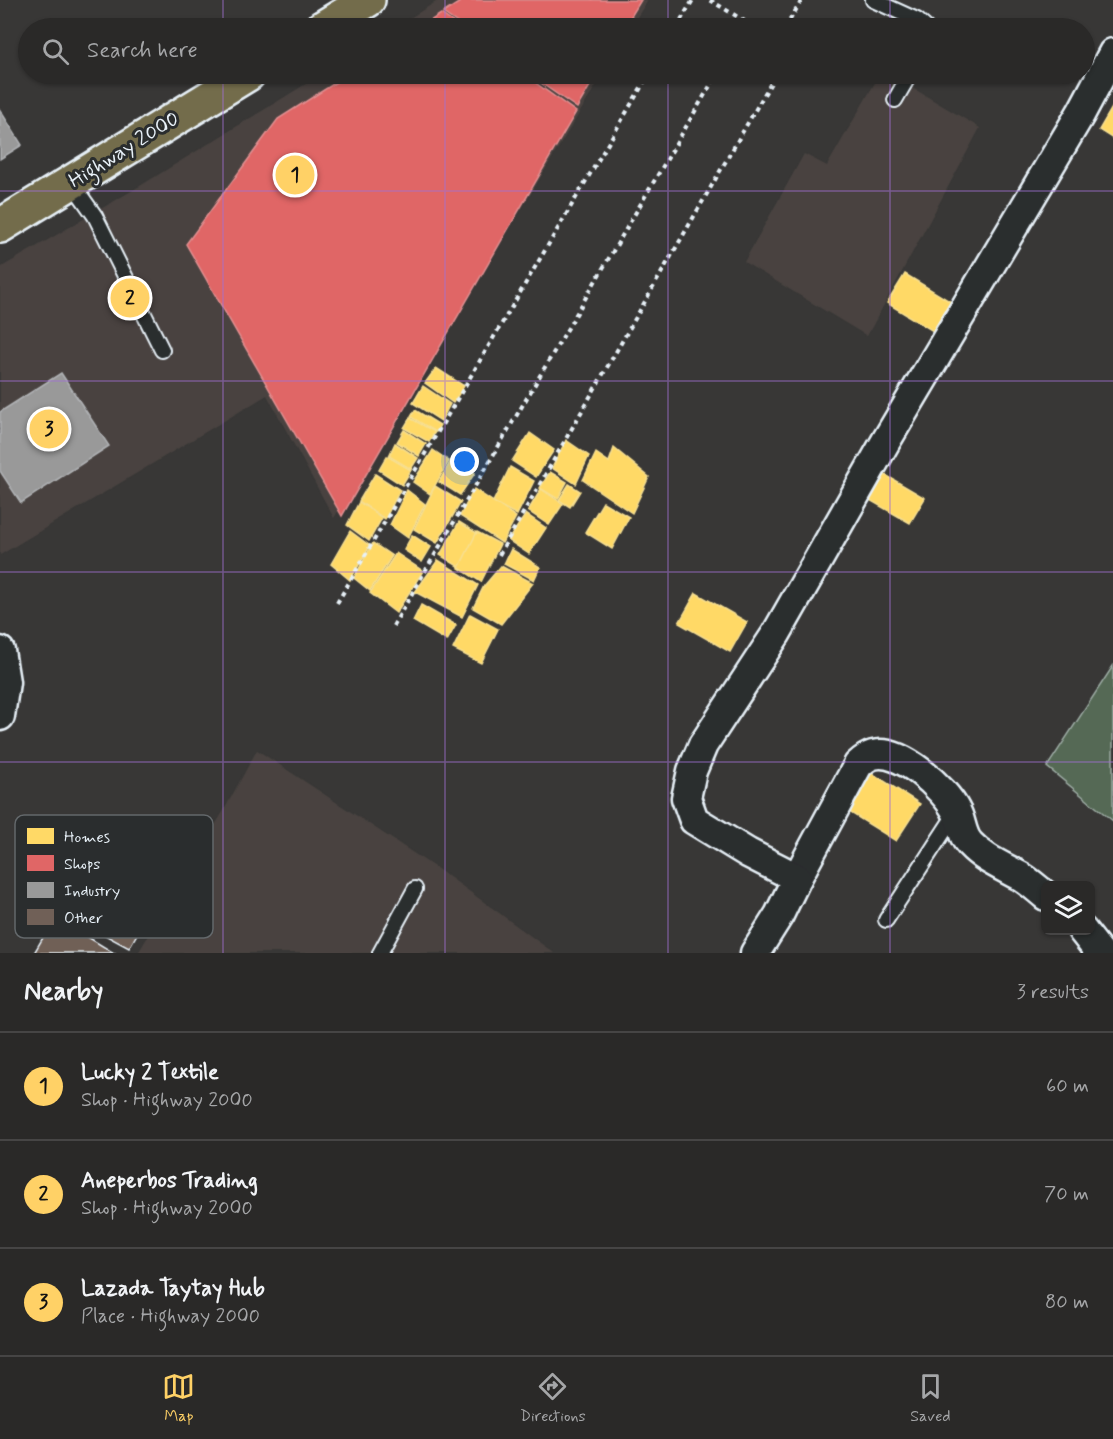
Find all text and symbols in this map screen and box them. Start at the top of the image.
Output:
search box [18,18,1095,84]
icon: search [39,35,72,68]
text: Search here [87,37,198,65]
street label: Highway 2000 [63,105,186,197]
pin: 1 [276,152,314,198]
pin: 2 [110,276,150,320]
pin: 3 [29,406,68,452]
your location [450,447,479,476]
legend [15,815,213,938]
text: Homes [64,827,110,848]
text: Shops [64,854,101,875]
text: Industry [64,881,120,902]
map controls [1041,881,1095,935]
button: layers [1041,881,1095,935]
text: Other [64,908,103,929]
text: Nearby [24,975,103,1009]
text: 3 results [1017,979,1089,1006]
text: Lucky 2 Textile [81,1059,219,1087]
text: 1 [39,1073,48,1100]
text: 60 m [1046,1073,1089,1100]
text: Shop · Highway 2000 [81,1087,253,1114]
text: Aneperbos Trading [81,1167,258,1195]
text: 2 [39,1181,48,1208]
text: 70 m [1044,1181,1089,1208]
text: Shop · Highway 2000 [81,1195,253,1222]
text: Lazada Taytay Hub [81,1275,265,1303]
text: 3 [39,1289,48,1316]
text: 80 m [1045,1289,1089,1316]
text: Place · Highway 2000 [81,1303,260,1330]
tab: Map [162,1370,195,1427]
tab: Directions [520,1370,586,1427]
tab: Saved [910,1370,951,1427]

